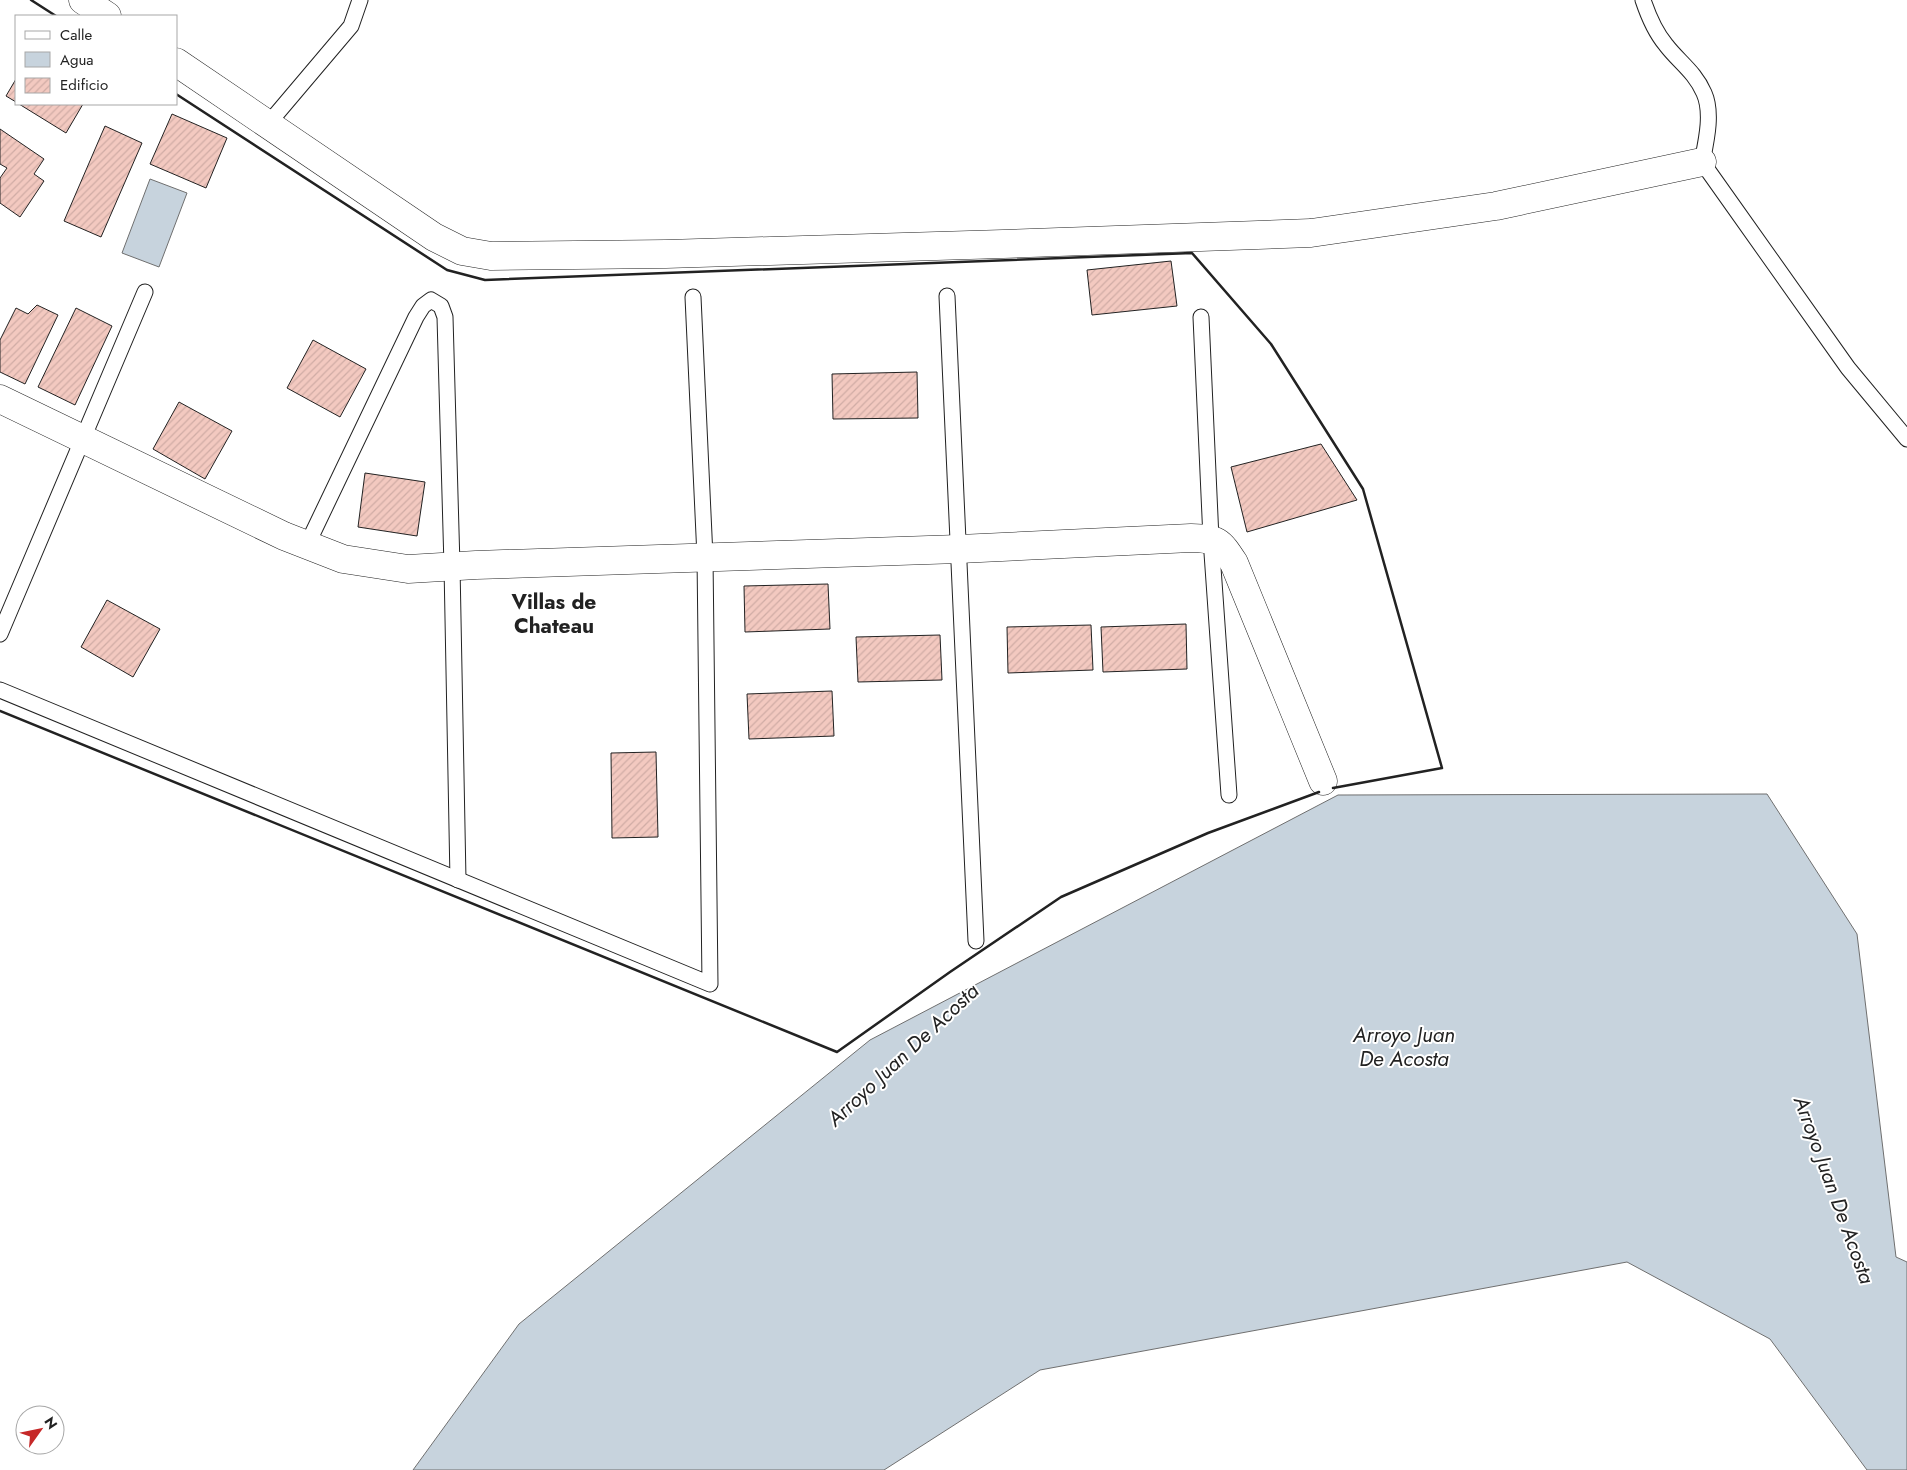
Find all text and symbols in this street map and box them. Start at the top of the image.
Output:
legend [15,15,178,105]
text: Calle [60,24,92,46]
text: Agua [60,49,94,71]
text: Edificio [60,74,108,96]
district label: Villas de Chateau [511,587,596,641]
water label: Arroyo Juan De Acosta [820,976,986,1134]
water label: Arroyo Juan De Acosta [1352,1020,1455,1074]
water label: Arroyo Juan De Acosta [1786,1091,1882,1288]
north arrow [15,1405,65,1455]
text: N [39,1413,62,1433]

